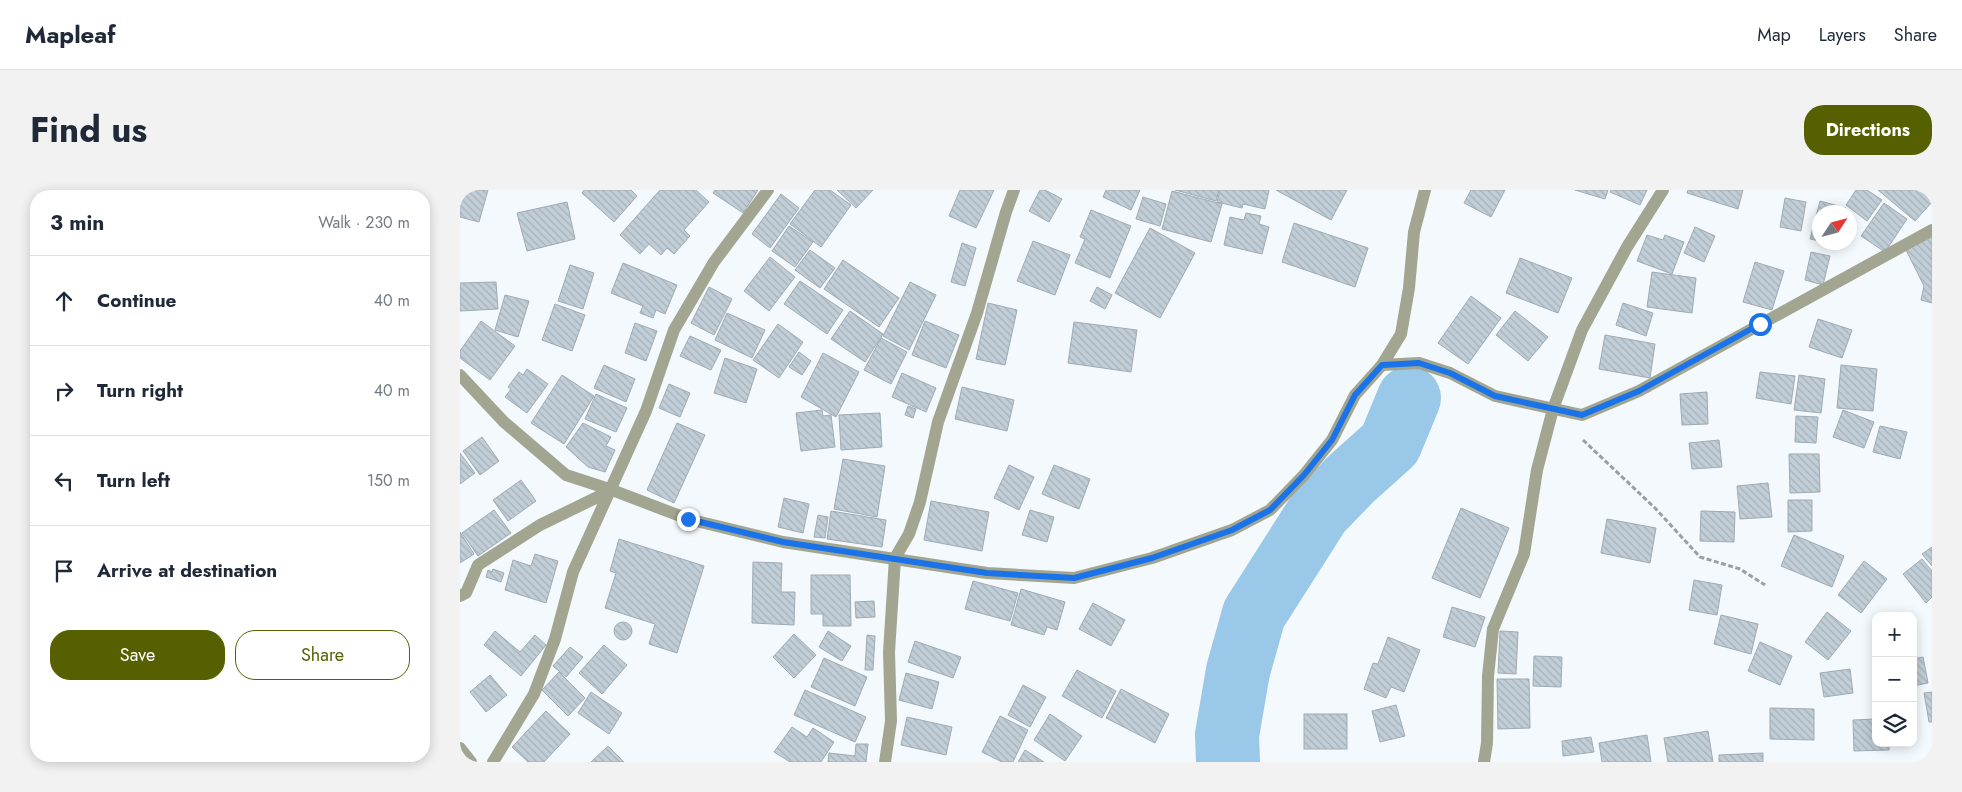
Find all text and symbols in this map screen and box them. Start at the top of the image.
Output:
text: Mapleaf [25,17,116,52]
text: Map [1757,22,1791,48]
text: Layers [1819,22,1866,48]
text: Share [1894,22,1937,48]
text: Find us [30,105,147,155]
button: Directions [1804,105,1932,155]
north arrow [1812,205,1857,250]
text: 3 min [50,208,104,238]
text: Walk · 230 m [318,211,410,234]
icon: ahead [50,287,78,315]
text: Continue [97,287,176,314]
text: 40 m [374,289,410,312]
route start [1749,313,1772,336]
icon: right [50,377,78,405]
text: Turn right [97,377,183,404]
text: 40 m [374,379,410,402]
icon: left [50,467,78,495]
text: Turn left [97,467,170,494]
text: 150 m [367,469,410,492]
route end [677,508,700,531]
icon: arrive [50,557,78,585]
text: Arrive at destination [97,557,277,584]
map controls [1872,612,1917,747]
button: + [1872,612,1917,657]
button: Save [50,630,225,680]
button: Share [235,630,410,680]
button: − [1872,657,1917,702]
button: layers [1872,702,1917,747]

